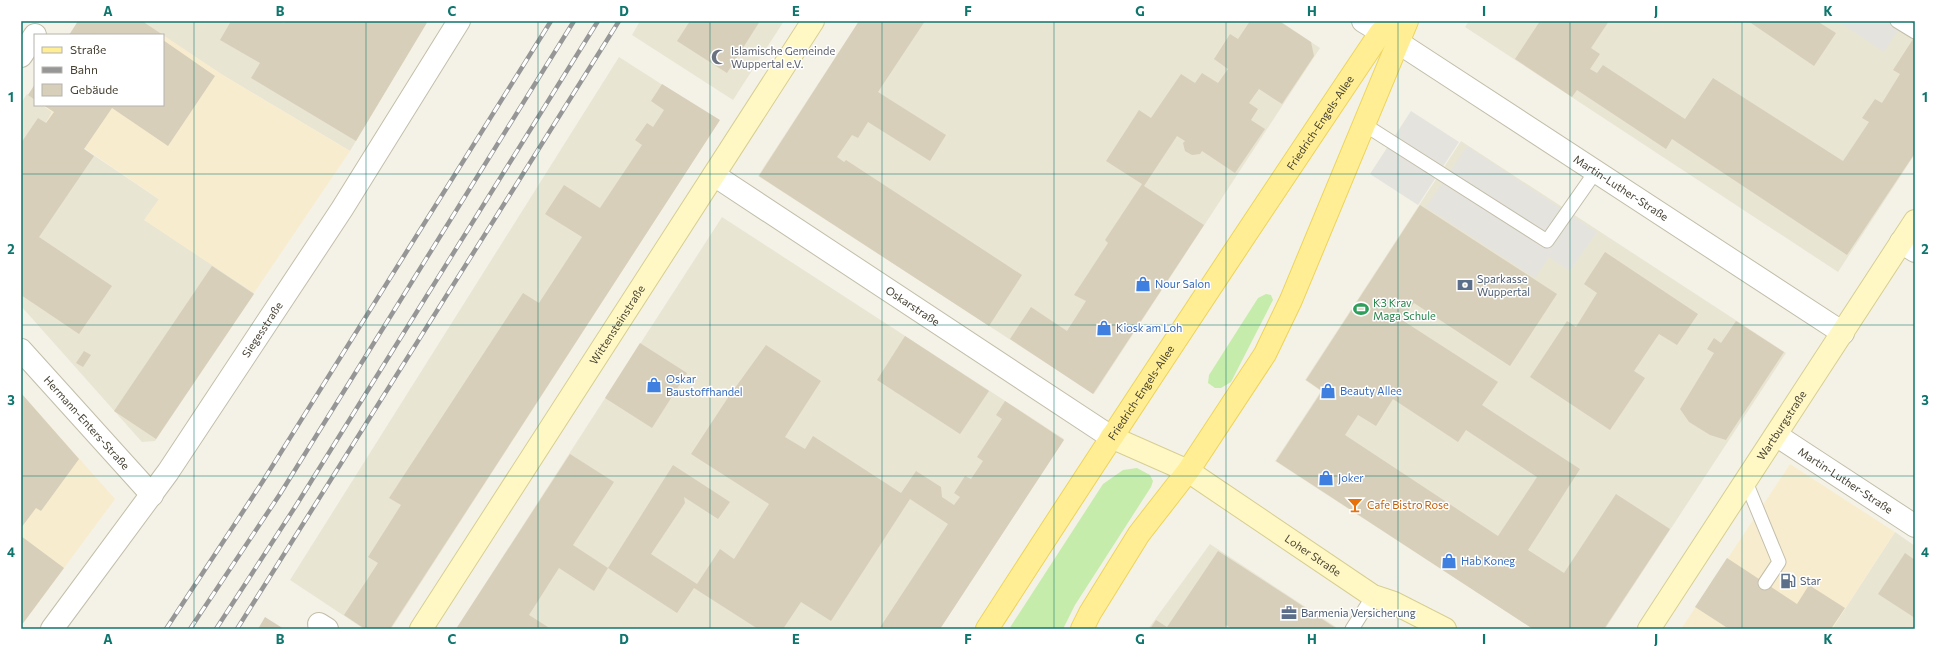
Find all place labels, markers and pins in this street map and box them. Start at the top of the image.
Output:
place label: Islamische Gemeinde Wuppertal e.V. [731,44,835,70]
mosque icon: Islamische Gemeinde Wuppertal e.V. [710,48,728,66]
place label: Sparkasse Wuppertal [1477,272,1530,298]
shop icon: Nour Salon [1134,275,1152,293]
bank icon: Sparkasse Wuppertal [1456,276,1474,294]
place label: Nour Salon [1155,277,1210,290]
place label: K3 Krav Maga Schule [1373,296,1436,322]
sports icon: K3 Krav Maga Schule [1352,300,1370,318]
shop icon: Kiosk am Loh [1095,319,1113,337]
place label: Kiosk am Loh [1116,321,1182,334]
place label: Oskar Baustoffhandel [666,372,743,398]
shop icon: Oskar Baustoffhandel [645,376,663,394]
shop icon: Beauty Allee [1319,382,1337,400]
place label: Beauty Allee [1340,384,1402,397]
shop icon: Joker [1317,469,1335,487]
place label: Joker [1338,471,1364,485]
bar icon: Cafe Bistro Rose [1346,496,1364,514]
place label: Cafe Bistro Rose [1367,498,1449,511]
shop icon: Hab Koneg [1440,552,1458,570]
place label: Hab Koneg [1461,554,1515,567]
fuel station icon: Star [1779,572,1797,590]
place label: Star [1800,574,1822,587]
office icon: Barmenia Versicherung [1280,604,1298,622]
place label: Barmenia Versicherung [1301,606,1416,619]

